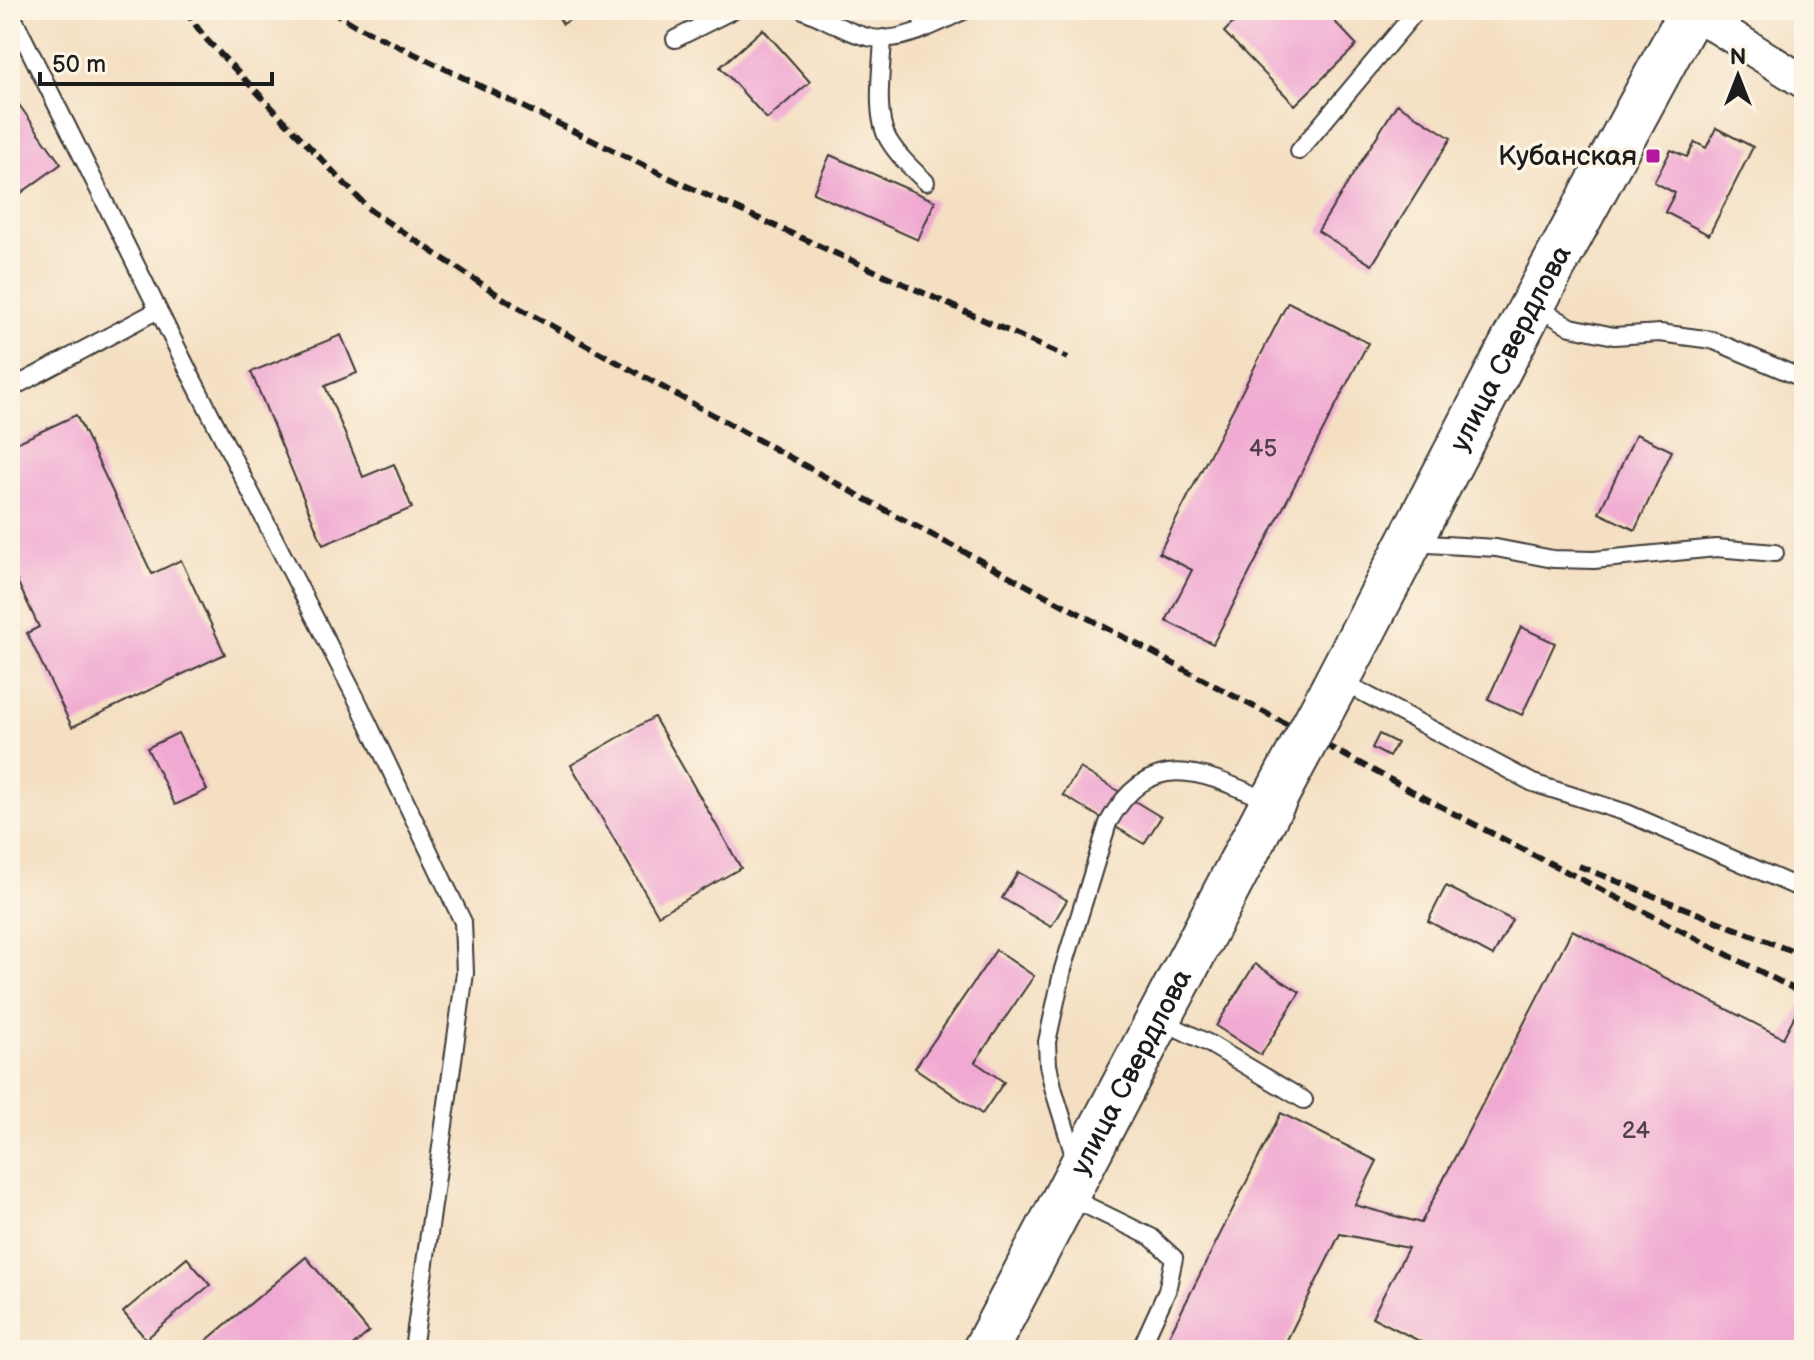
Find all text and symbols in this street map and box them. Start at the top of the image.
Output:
scale bar [40,36,272,86]
north arrow [1698,36,1778,116]
text: N [1730,44,1746,71]
text: 50 m [52,50,106,79]
place label: Кубанская [1498,140,1637,173]
marker: Кубанская [1644,147,1662,165]
street label: улица Свердлова [1443,239,1578,457]
house number: 45 [1249,434,1277,463]
street label: улица Свердлова [1063,963,1199,1181]
house number: 24 [1622,1116,1651,1145]

